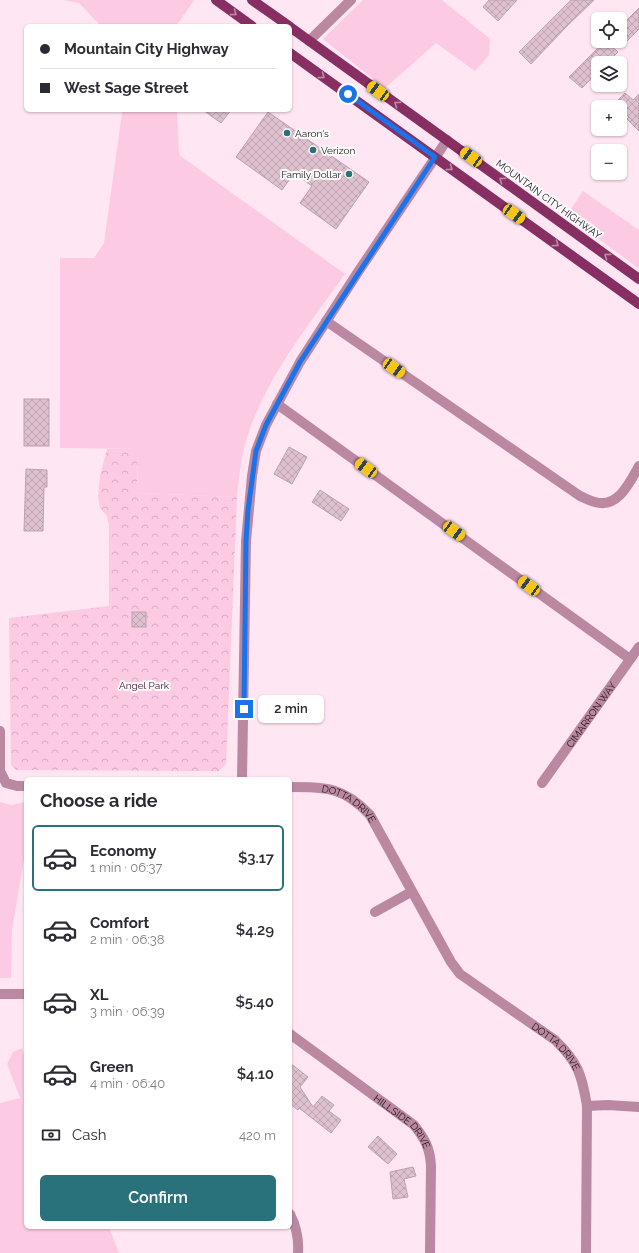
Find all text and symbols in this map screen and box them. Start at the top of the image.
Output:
one-way arrow [230,8,237,15]
map controls [591,12,627,180]
button: locate [591,12,627,48]
text: Mountain City Highway [64,40,229,58]
button: layers [591,56,627,92]
one-way arrow [317,71,324,78]
text: West Sage Street [64,79,188,97]
car [365,79,391,103]
route start [339,85,357,103]
button: + [591,100,627,136]
one-way arrow [394,102,401,109]
marker: Aaron's [282,128,292,138]
place label: Aaron's [295,128,329,139]
button: − [591,144,627,180]
marker: Verizon [308,145,318,155]
place label: Verizon [321,145,355,156]
car [458,145,484,169]
street label: MOUNTAIN CITY HIGHWAY [494,158,604,242]
one-way arrow [446,163,453,171]
place label: Family Dollar [281,169,341,180]
marker: Family Dollar [344,169,354,179]
one-way arrow [499,177,506,184]
car [501,202,527,226]
one-way arrow [551,239,558,246]
one-way arrow [605,254,612,261]
car [381,356,407,380]
car [353,456,379,480]
car [441,519,467,543]
car [516,574,542,598]
park label: Angel Park [119,680,170,691]
street label: CIMARRON WAY [564,680,619,750]
callout: 2 min [258,695,324,723]
route end [235,700,253,718]
text: 2 min [274,701,308,716]
street label: DOTTA DRIVE [321,783,378,825]
text: Choose a ride [40,790,158,811]
icon: car [42,840,78,876]
text: Economy [90,842,157,860]
text: $3.17 [238,849,274,867]
text: 1 min · 06:37 [90,860,162,875]
icon: car [42,912,78,948]
text: Comfort [90,914,149,932]
text: $4.29 [236,921,274,939]
text: 2 min · 06:38 [90,932,164,947]
icon: car [42,984,78,1020]
text: XL [90,986,108,1004]
text: $5.40 [235,993,274,1011]
text: 3 min · 06:39 [90,1004,165,1019]
street label: DOTTA DRIVE [530,1021,582,1072]
icon: car [42,1056,78,1092]
text: Green [90,1058,134,1076]
text: $4.10 [237,1065,274,1083]
text: 4 min · 06:40 [90,1076,165,1091]
street label: HILLSIDE DRIVE [372,1092,432,1150]
icon: cash [40,1124,62,1146]
text: Cash [72,1126,106,1144]
text: 420 m [239,1128,276,1143]
button: Confirm [40,1175,276,1221]

